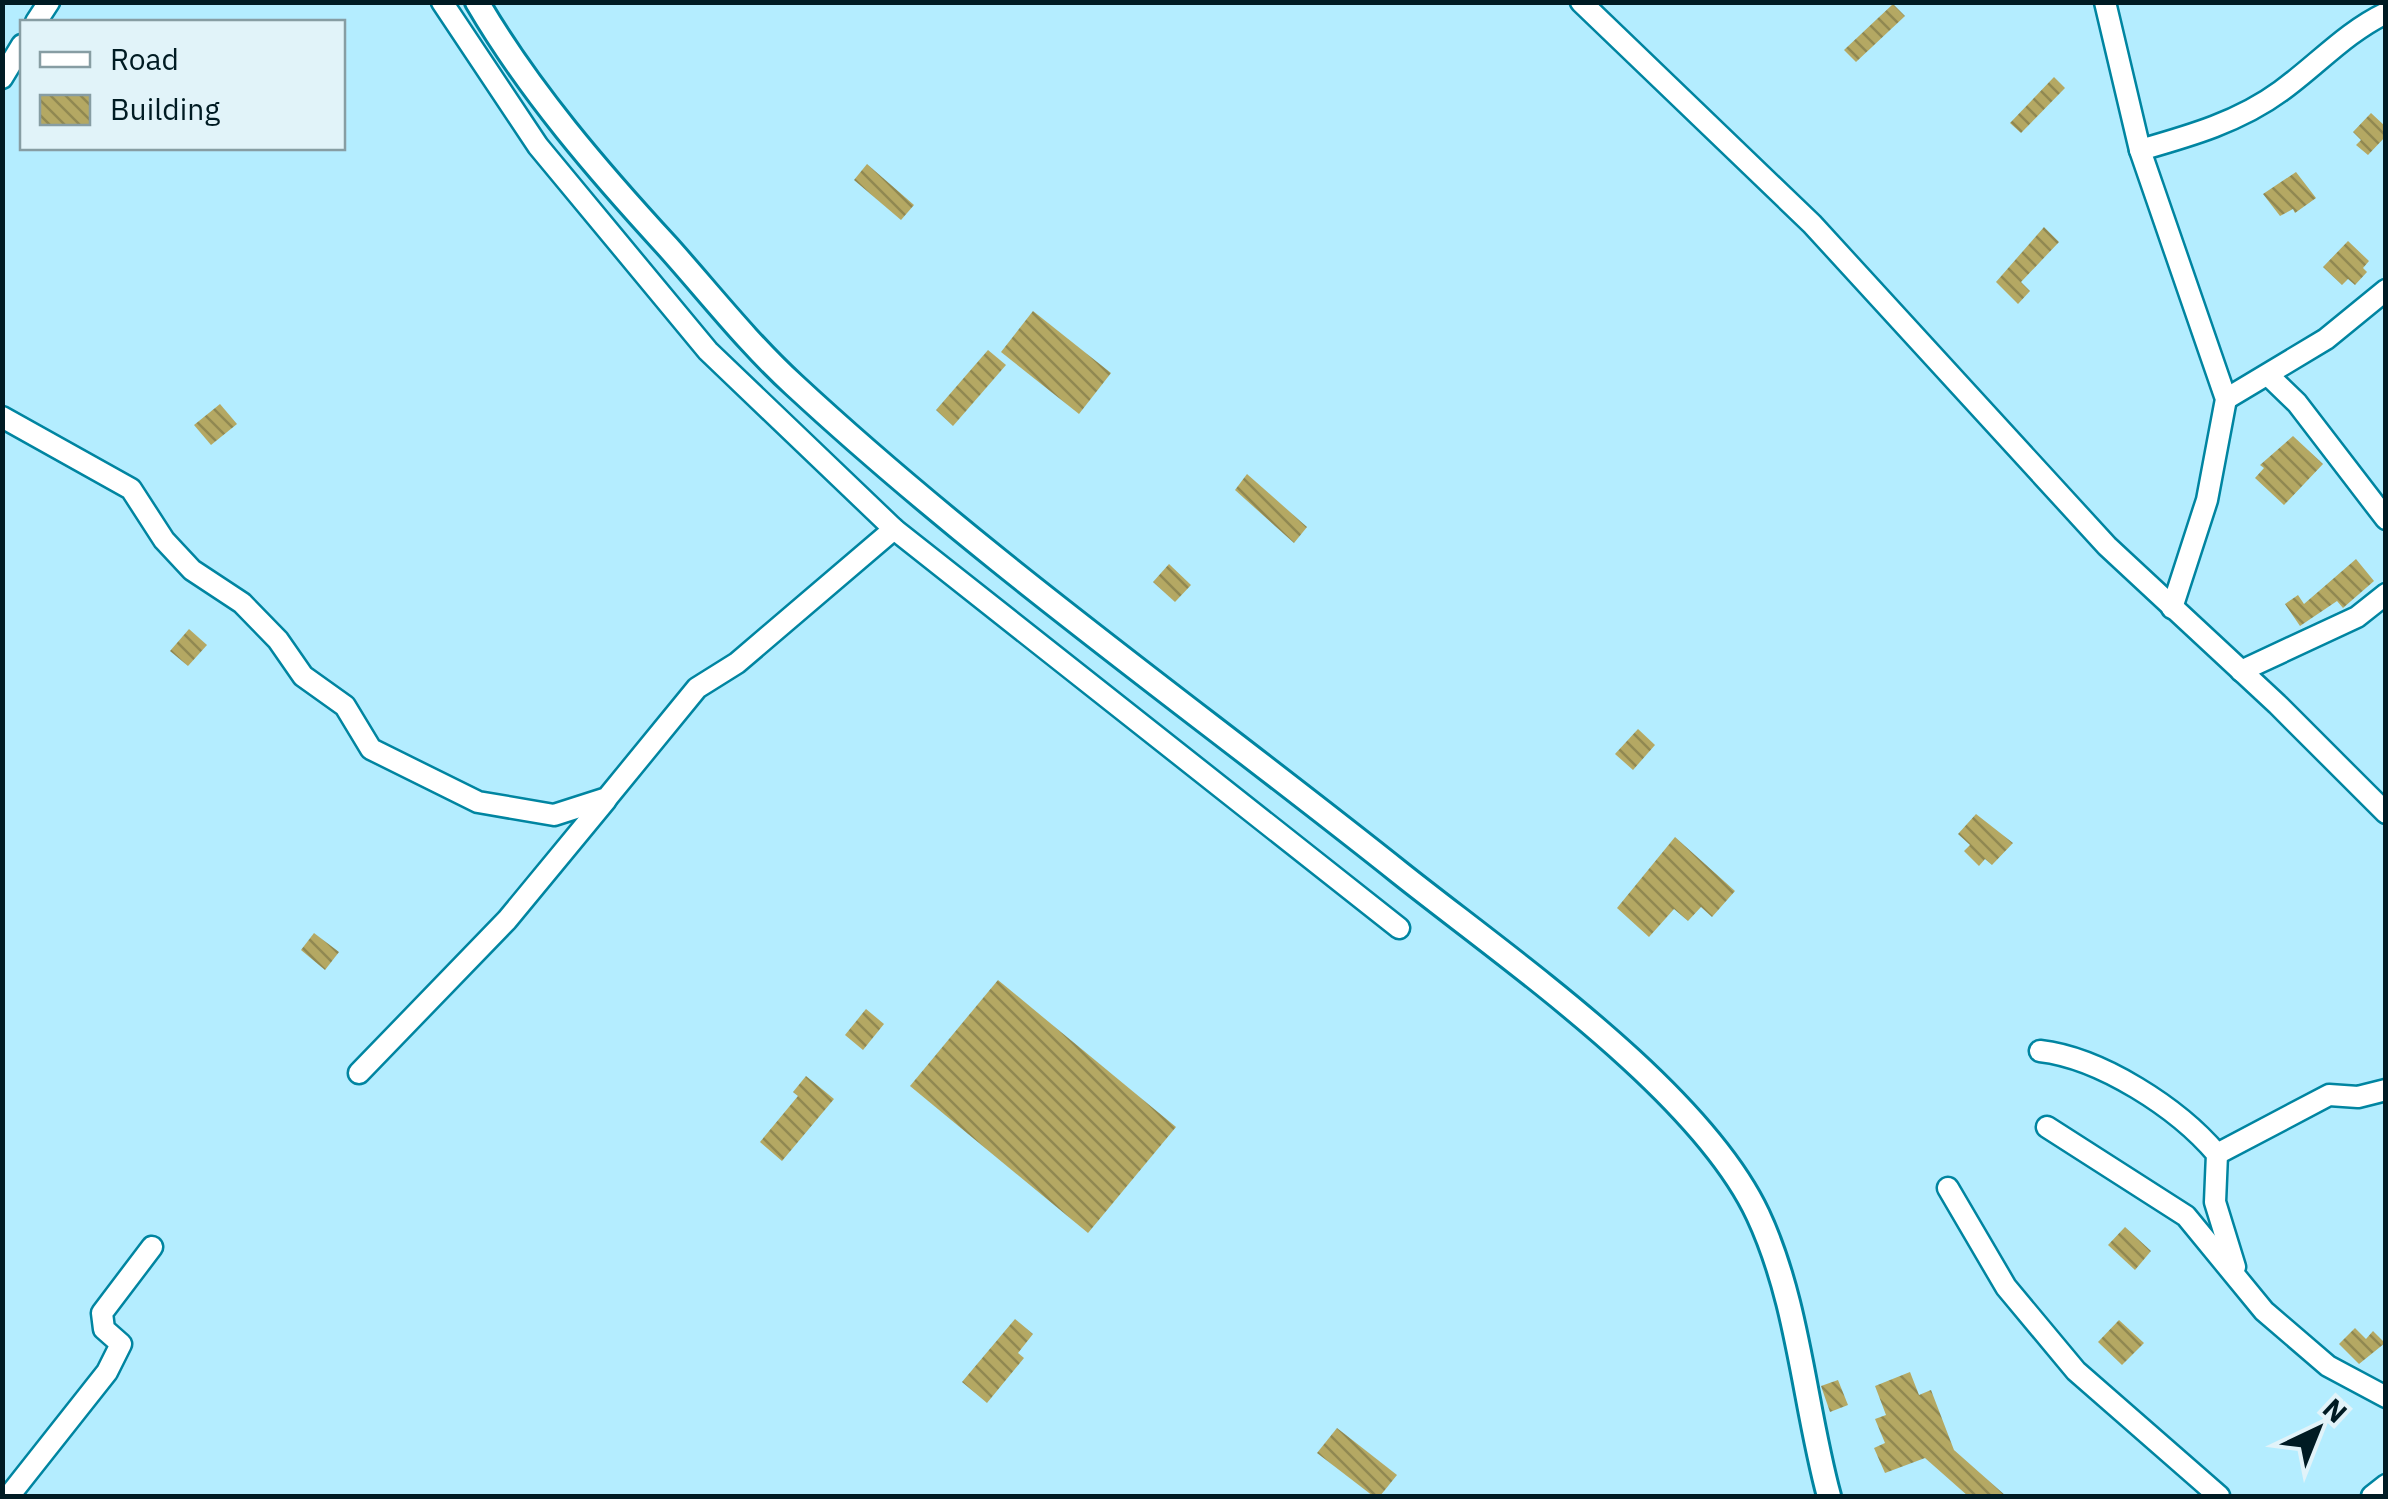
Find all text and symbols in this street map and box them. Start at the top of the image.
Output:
legend [20,20,345,150]
text: Road [110,39,179,78]
text: Building [110,89,220,128]
north arrow [2268,1379,2368,1479]
text: N [2315,1390,2355,1431]

